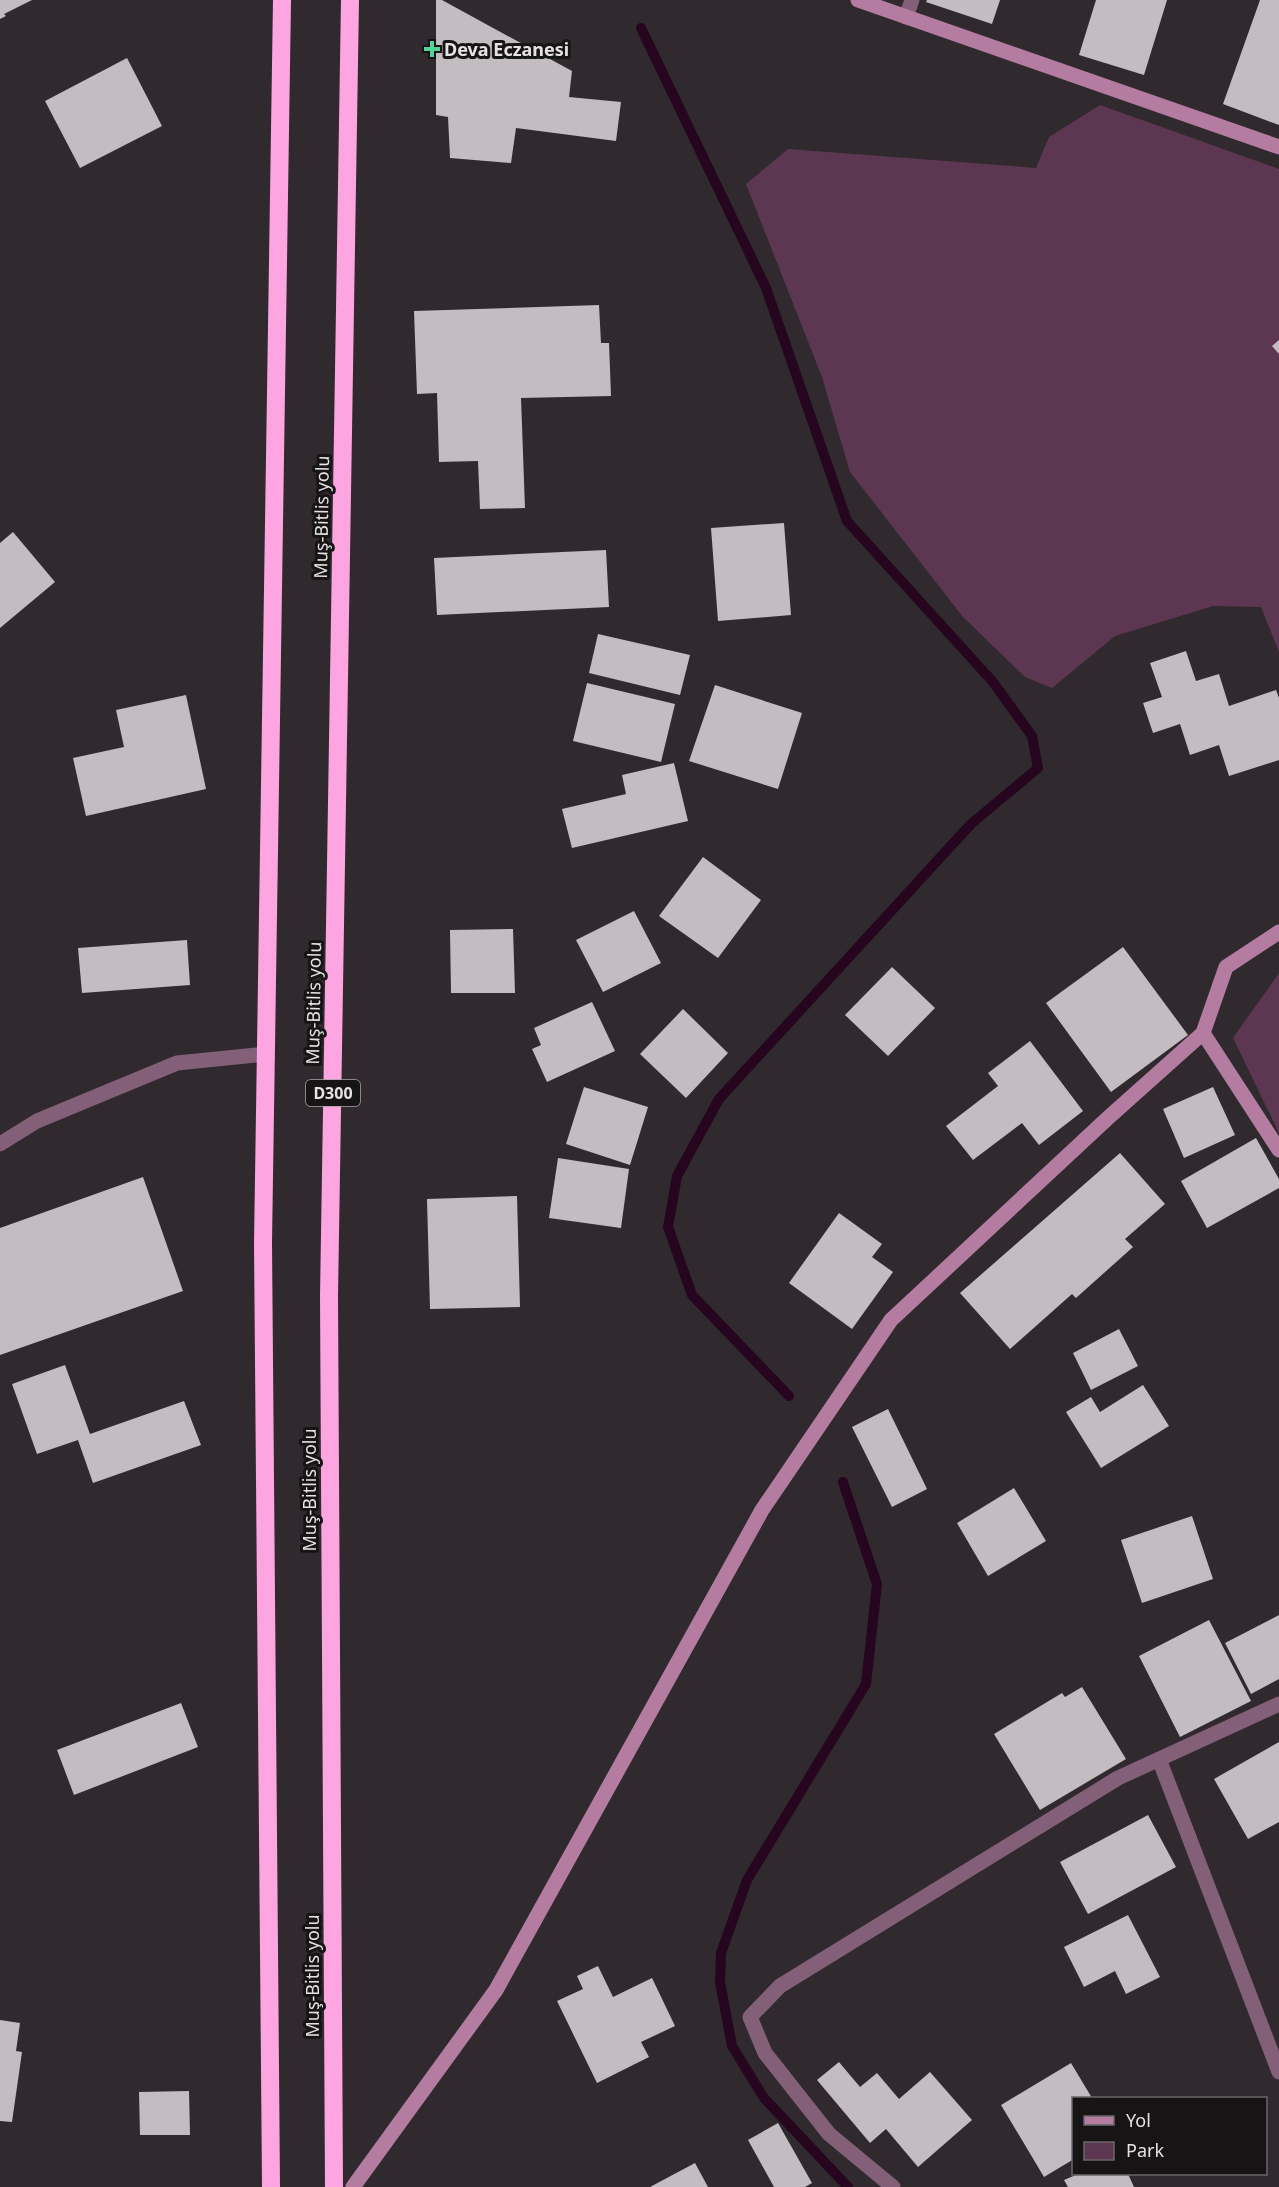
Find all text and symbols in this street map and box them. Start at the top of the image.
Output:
place label: Deva Eczanesi [444,37,569,61]
marker: Deva Eczanesi [425,42,439,56]
street label: Muş-Bitlis yolu [308,455,334,579]
street label: Muş-Bitlis yolu [300,941,326,1065]
road number: D300 [306,1080,360,1106]
street label: Muş-Bitlis yolu [297,1428,321,1552]
street label: Muş-Bitlis yolu [300,1914,324,2038]
legend [1072,2097,1267,2175]
text: Yol [1126,2108,1151,2132]
text: Park [1126,2138,1164,2162]

